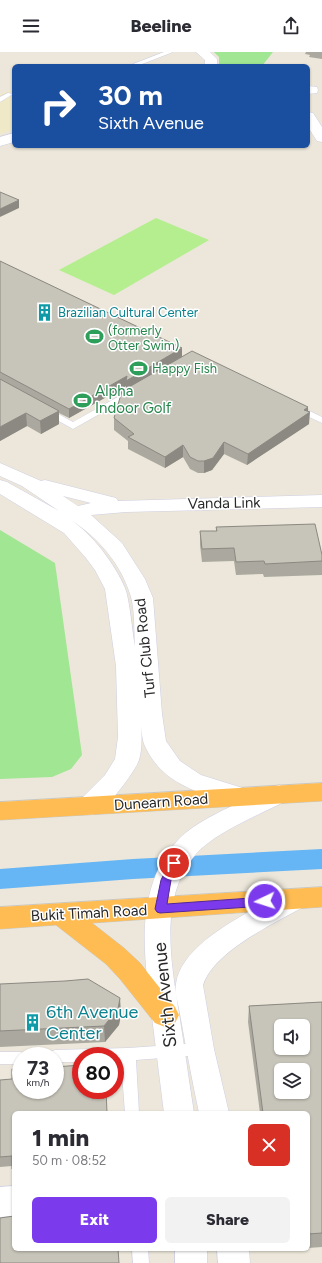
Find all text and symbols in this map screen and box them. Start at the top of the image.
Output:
icon: menu [20,15,42,37]
text: Beeline [130,15,192,37]
icon: share [280,15,302,37]
text: 30 m [98,78,163,112]
icon: right [32,80,84,132]
text: Sixth Avenue [98,112,204,134]
building icon: Brazilian Cultural Center [35,302,55,322]
place label: Brazilian Cultural Center [58,305,199,320]
place label: (formerly Otter Swim) [108,323,179,353]
sports icon: (formerly Otter Swim) [85,327,105,347]
sports icon: Happy Fish [129,358,149,378]
place label: Happy Fish [152,361,217,376]
place label: Alpha Indoor Golf [95,382,172,417]
sports icon: Alpha Indoor Golf [72,390,92,410]
street label: Vanda Link [187,493,261,513]
street label: Turf Club Road [131,597,159,699]
street label: Dunearn Road [113,790,209,814]
pin [157,846,191,880]
icon: arrive [163,852,185,874]
position arrow [244,880,286,922]
street label: Bukit Timah Road [30,901,148,925]
street label: Sixth Avenue [149,941,181,1049]
place label: 6th Avenue Center [46,1001,139,1044]
building icon: 6th Avenue Center [23,1012,43,1032]
map controls [274,1019,310,1099]
button: sound [274,1019,310,1055]
speed limit sign: 80 [72,1047,124,1099]
text: 73 [27,1056,49,1080]
button: layers [274,1063,310,1099]
text: km/h [27,1076,49,1089]
text: 1 min [32,1123,89,1152]
button: close [248,1124,290,1166]
text: 50 m · 08:52 [32,1153,106,1168]
button: Exit [32,1197,157,1243]
button: Share [165,1197,290,1243]

